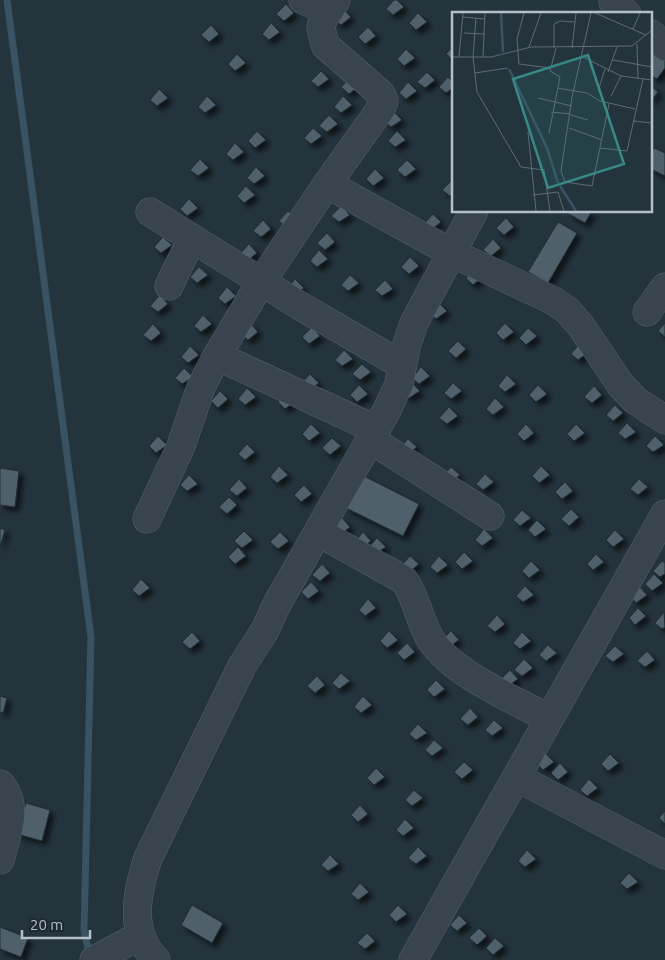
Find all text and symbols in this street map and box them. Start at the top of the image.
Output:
inset map [452,12,652,212]
scale bar [22,908,90,940]
text: 20 m [30,916,63,933]

